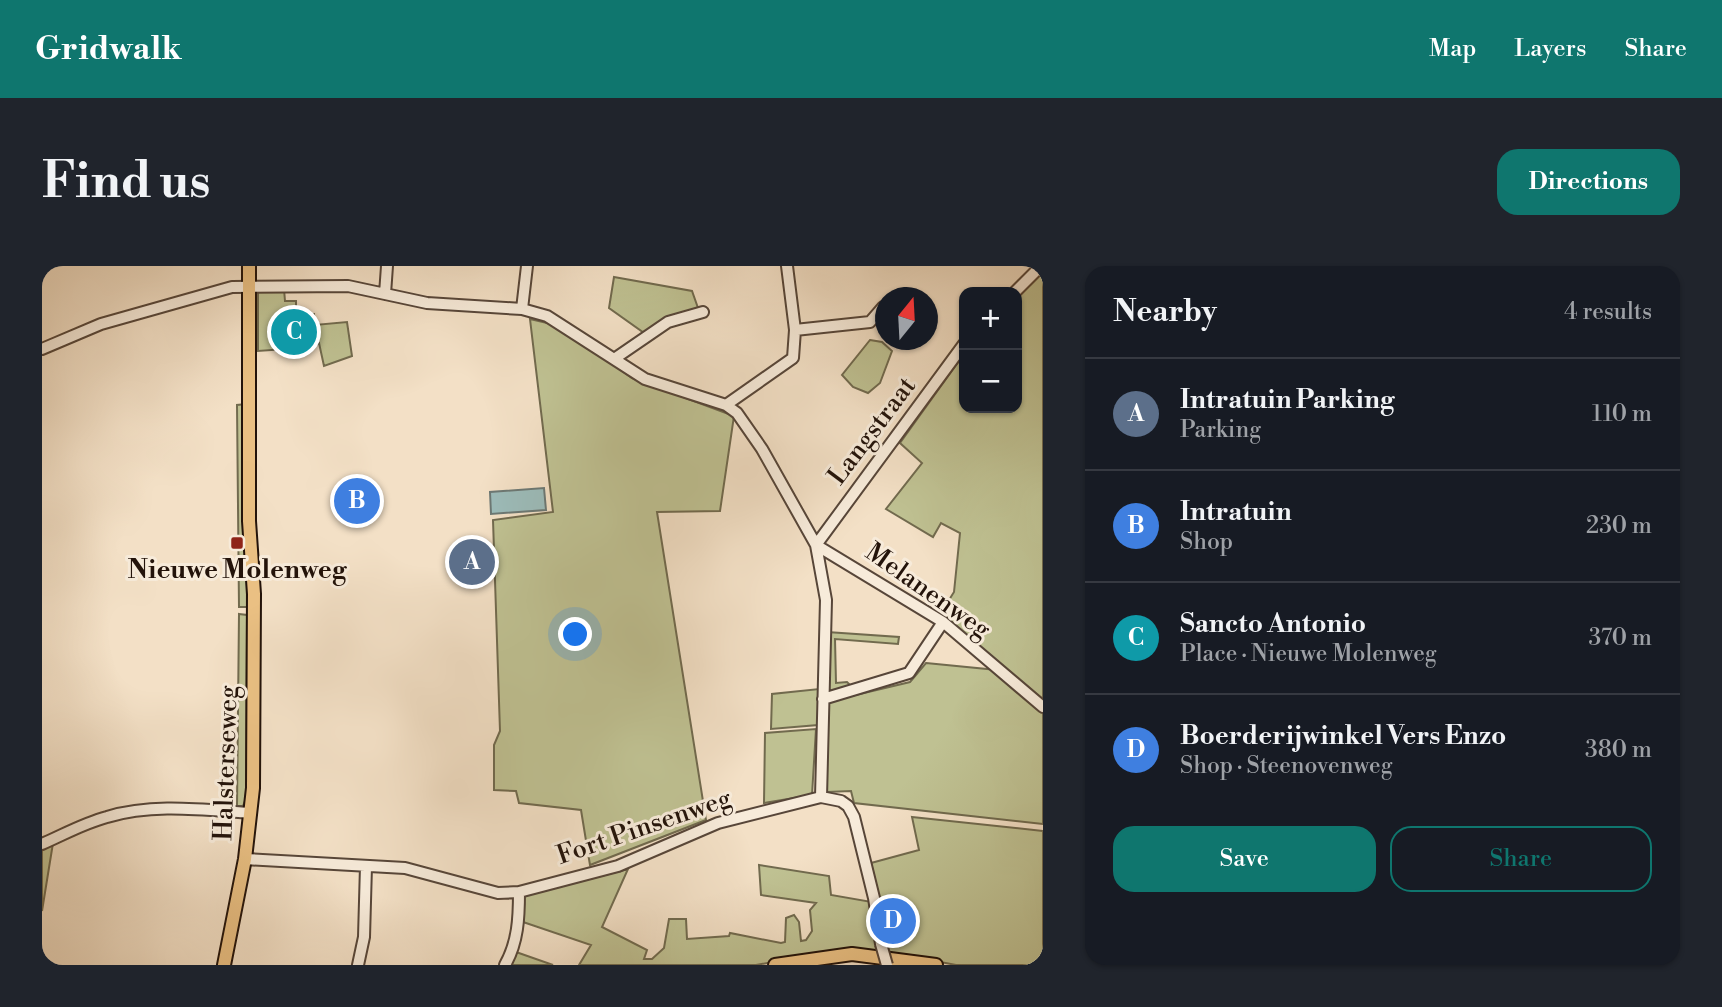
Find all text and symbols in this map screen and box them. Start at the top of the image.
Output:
text: Gridwalk [35,29,182,70]
text: Map [1429,34,1476,64]
text: Layers [1514,34,1586,64]
text: Share [1624,34,1687,64]
button: Directions [1497,149,1680,215]
text: Find us [42,152,211,213]
north arrow [875,287,938,350]
map controls [959,287,1022,413]
button: + [959,287,1022,350]
text: Nearby [1113,293,1217,331]
text: 4 results [1564,298,1652,326]
pin: C [271,306,317,358]
button: − [959,350,1022,413]
street label: Langstraat [821,371,923,491]
text: Intratuin Parking [1180,384,1395,416]
text: A [1128,400,1144,428]
text: 110 m [1592,400,1652,428]
text: Parking [1180,416,1261,444]
pin: B [334,475,380,527]
text: Intratuin [1180,496,1292,528]
text: B [1127,512,1145,540]
text: 230 m [1586,512,1652,540]
text: Shop [1180,528,1233,556]
marker: Nieuwe Molenweg [229,535,245,551]
pin: A [449,536,495,588]
street label: Melanenweg [859,536,997,646]
place label: Nieuwe Molenweg [128,554,348,586]
text: Sancto Antonio [1180,608,1366,640]
your location [558,617,592,651]
text: C [1128,624,1144,652]
text: 370 m [1589,624,1652,652]
text: Place · Nieuwe Molenweg [1180,640,1437,668]
street label: Halsterseweg [207,684,245,841]
text: Boerderijwinkel Vers Enzo [1180,720,1506,752]
text: D [1127,736,1145,764]
text: 380 m [1585,736,1652,764]
text: Shop · Steenovenweg [1180,752,1393,780]
street label: Fort Pinsenweg [552,782,736,872]
button: Save [1113,826,1376,892]
button: Share [1390,826,1652,892]
pin: D [870,895,916,947]

